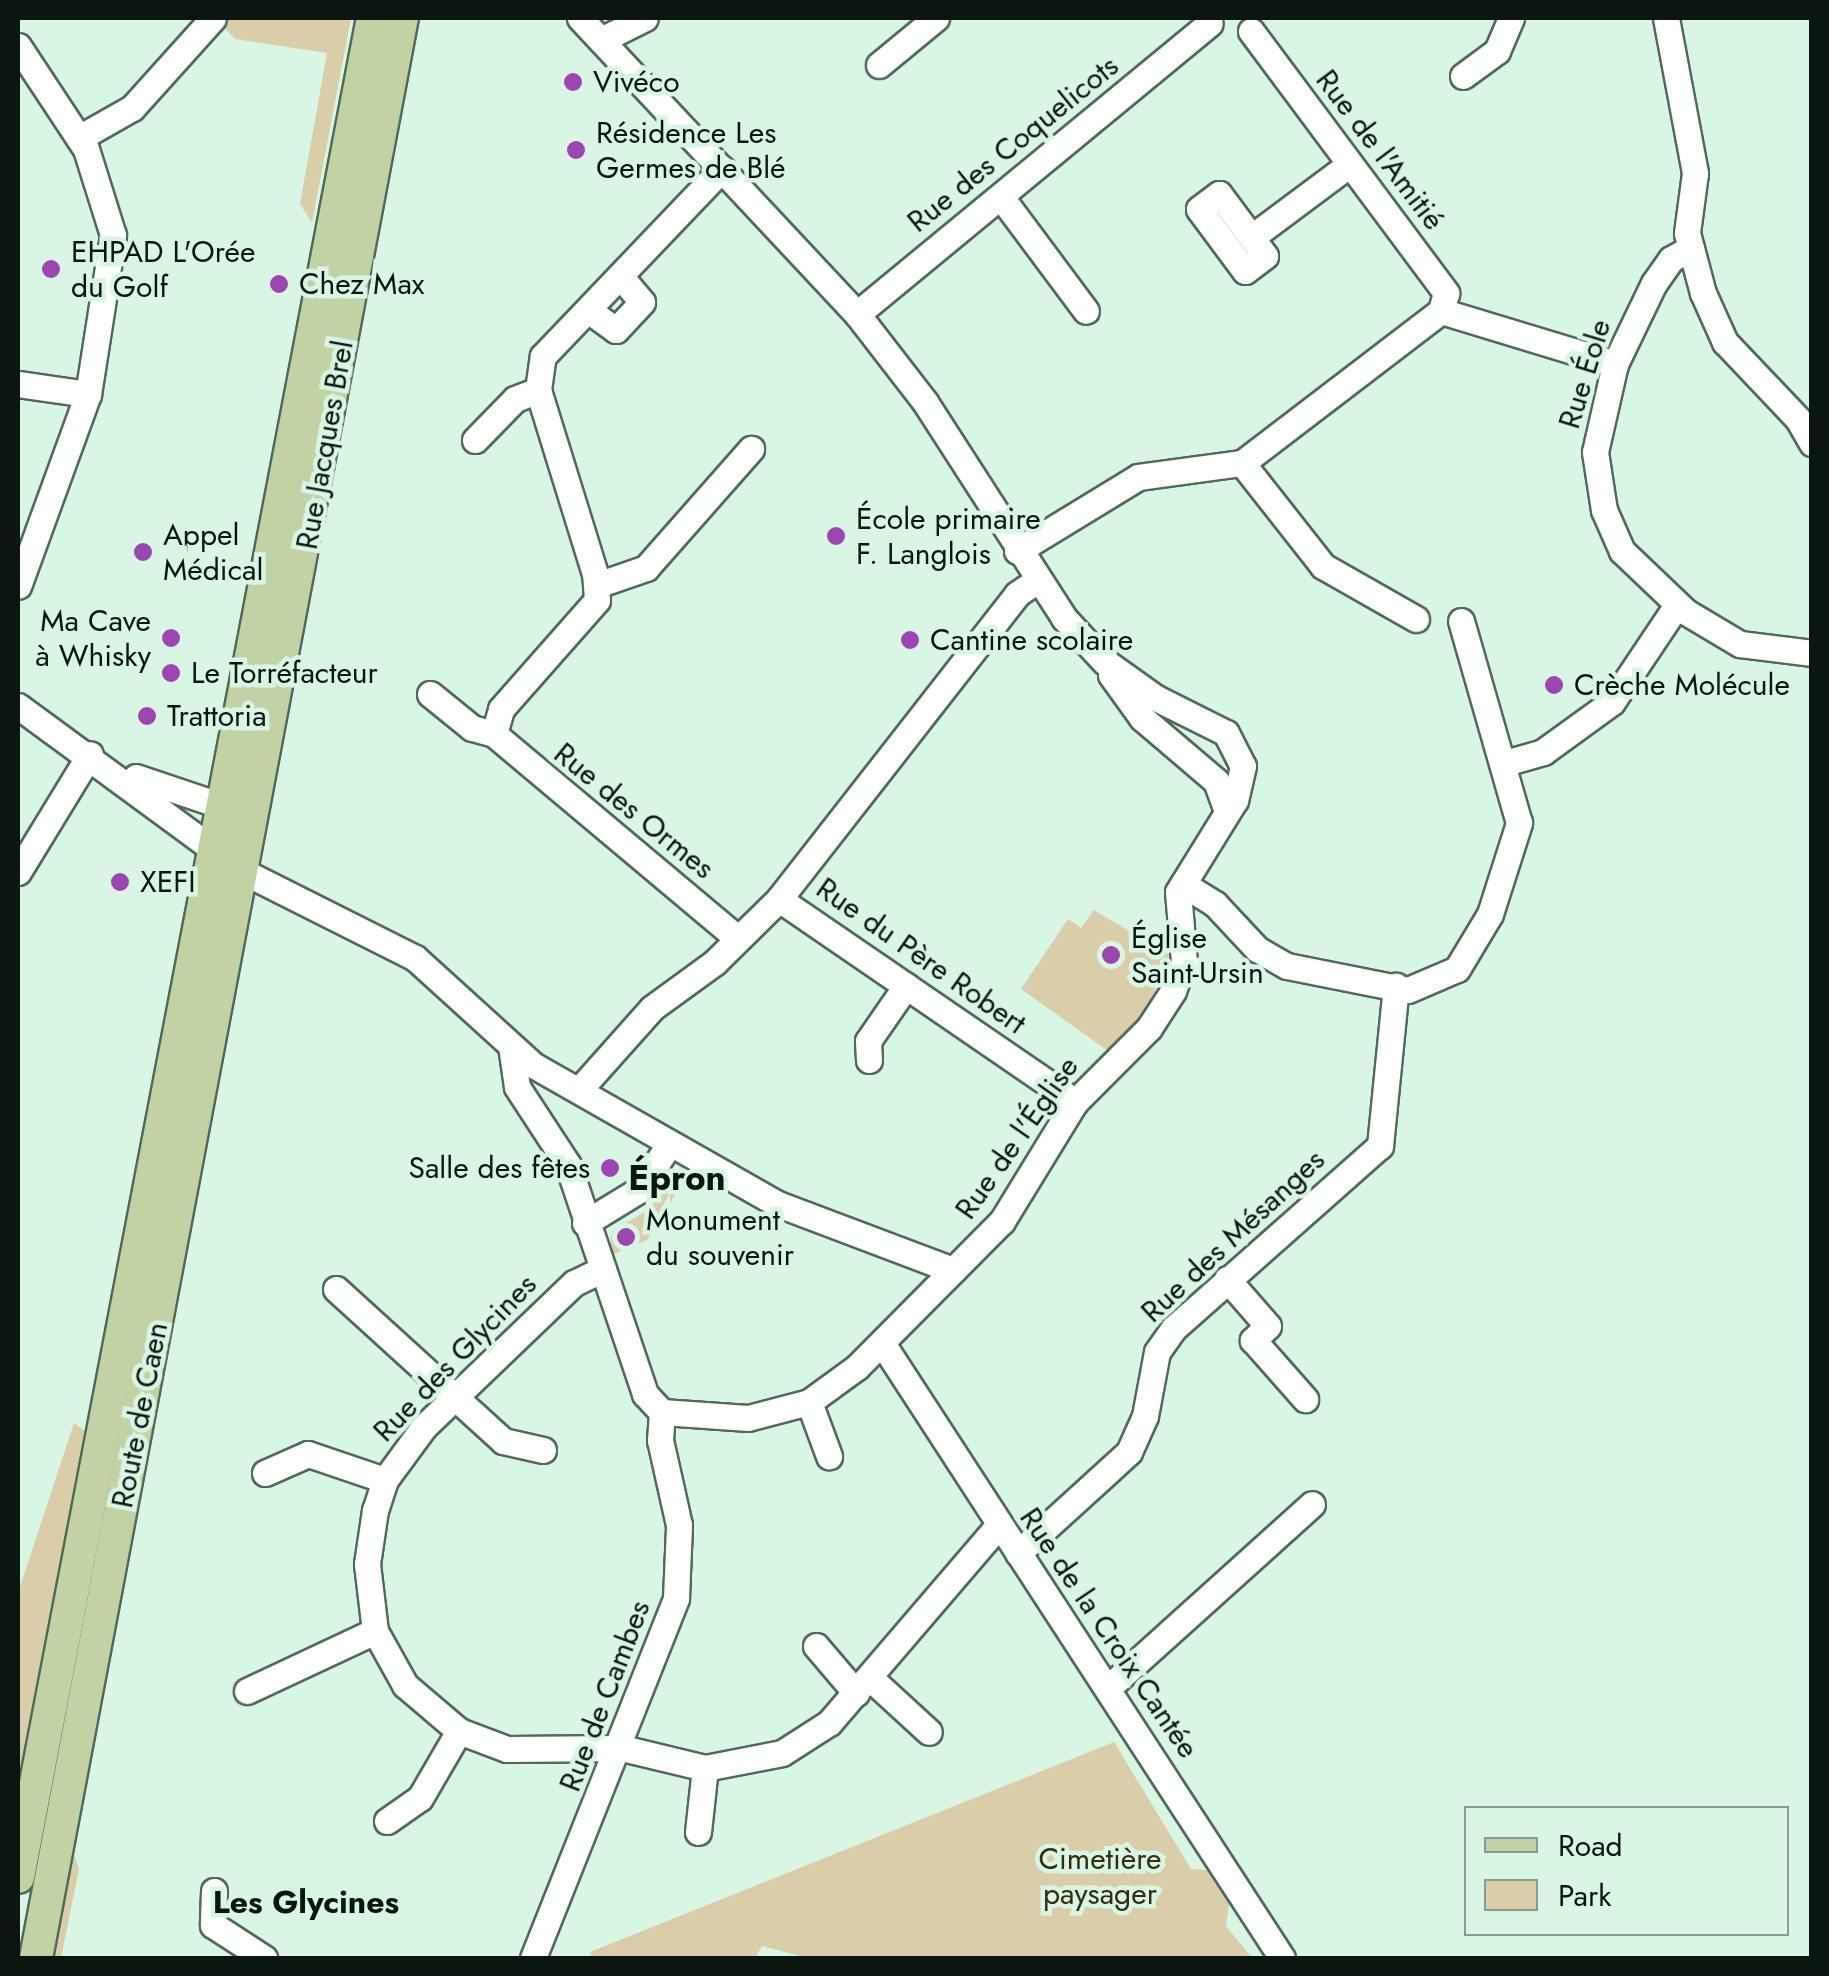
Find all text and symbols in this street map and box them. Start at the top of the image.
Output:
street label: Rue des Coquelicots [900,48,1126,240]
street label: Rue de l'Amitié [1308,63,1452,237]
place label: Vivéco [593,64,680,100]
marker: Vivéco [562,71,584,93]
place label: Résidence Les Germes de Blé [596,115,786,186]
marker: Résidence Les Germes de Blé [565,139,587,161]
place label: EHPAD L'Orée du Golf [71,234,255,304]
marker: EHPAD L'Orée du Golf [40,258,62,280]
place label: Chez Max [299,266,424,302]
marker: Chez Max [268,273,290,295]
street label: Rue Éole [1551,315,1619,433]
street label: Rue Jacques Brel [289,338,361,552]
place label: École primaire F. Langlois [856,501,1041,572]
place label: Appel Médical [163,517,263,588]
marker: École primaire F. Langlois [825,525,847,547]
marker: Appel Médical [132,541,154,563]
place label: Ma Cave à Whisky [35,603,151,674]
place label: Cantine scolaire [930,622,1133,658]
marker: Ma Cave à Whisky [160,627,182,649]
marker: Cantine scolaire [899,629,921,651]
place label: Le Torréfacteur [191,655,378,691]
marker: Le Torréfacteur [160,662,182,684]
place label: Crèche Molécule [1574,667,1790,703]
marker: Crèche Molécule [1543,674,1565,696]
place label: Trattoria [167,698,267,734]
marker: Trattoria [136,705,158,727]
street label: Rue des Ormes [547,735,721,887]
place label: XEFI [140,864,195,900]
street label: Rue du Père Robert [809,870,1033,1042]
marker: XEFI [109,871,131,893]
place label: Église Saint-Ursin [1131,920,1264,990]
marker: Église Saint-Ursin [1100,944,1122,966]
street label: Rue de l'Église [948,1050,1086,1226]
street label: Rue des Mésanges [1134,1142,1332,1330]
place label: Salle des fêtes [408,1150,590,1186]
marker: Salle des fêtes [599,1157,621,1179]
district label: Épron [628,1157,726,1199]
place label: Monument du souvenir [646,1202,794,1272]
marker: Monument du souvenir [615,1226,637,1248]
street label: Rue des Glycines [366,1267,544,1449]
street label: Route de Caen [104,1319,176,1511]
street label: Rue de la Croix Cantée [1012,1501,1206,1765]
street label: Rue de Cambes [552,1595,658,1797]
legend [1464,1806,1789,1936]
text: Road [1558,1824,1623,1867]
park label: Cimetière paysager [1039,1841,1161,1912]
text: Park [1558,1874,1611,1917]
district label: Les Glycines [213,1883,399,1921]

